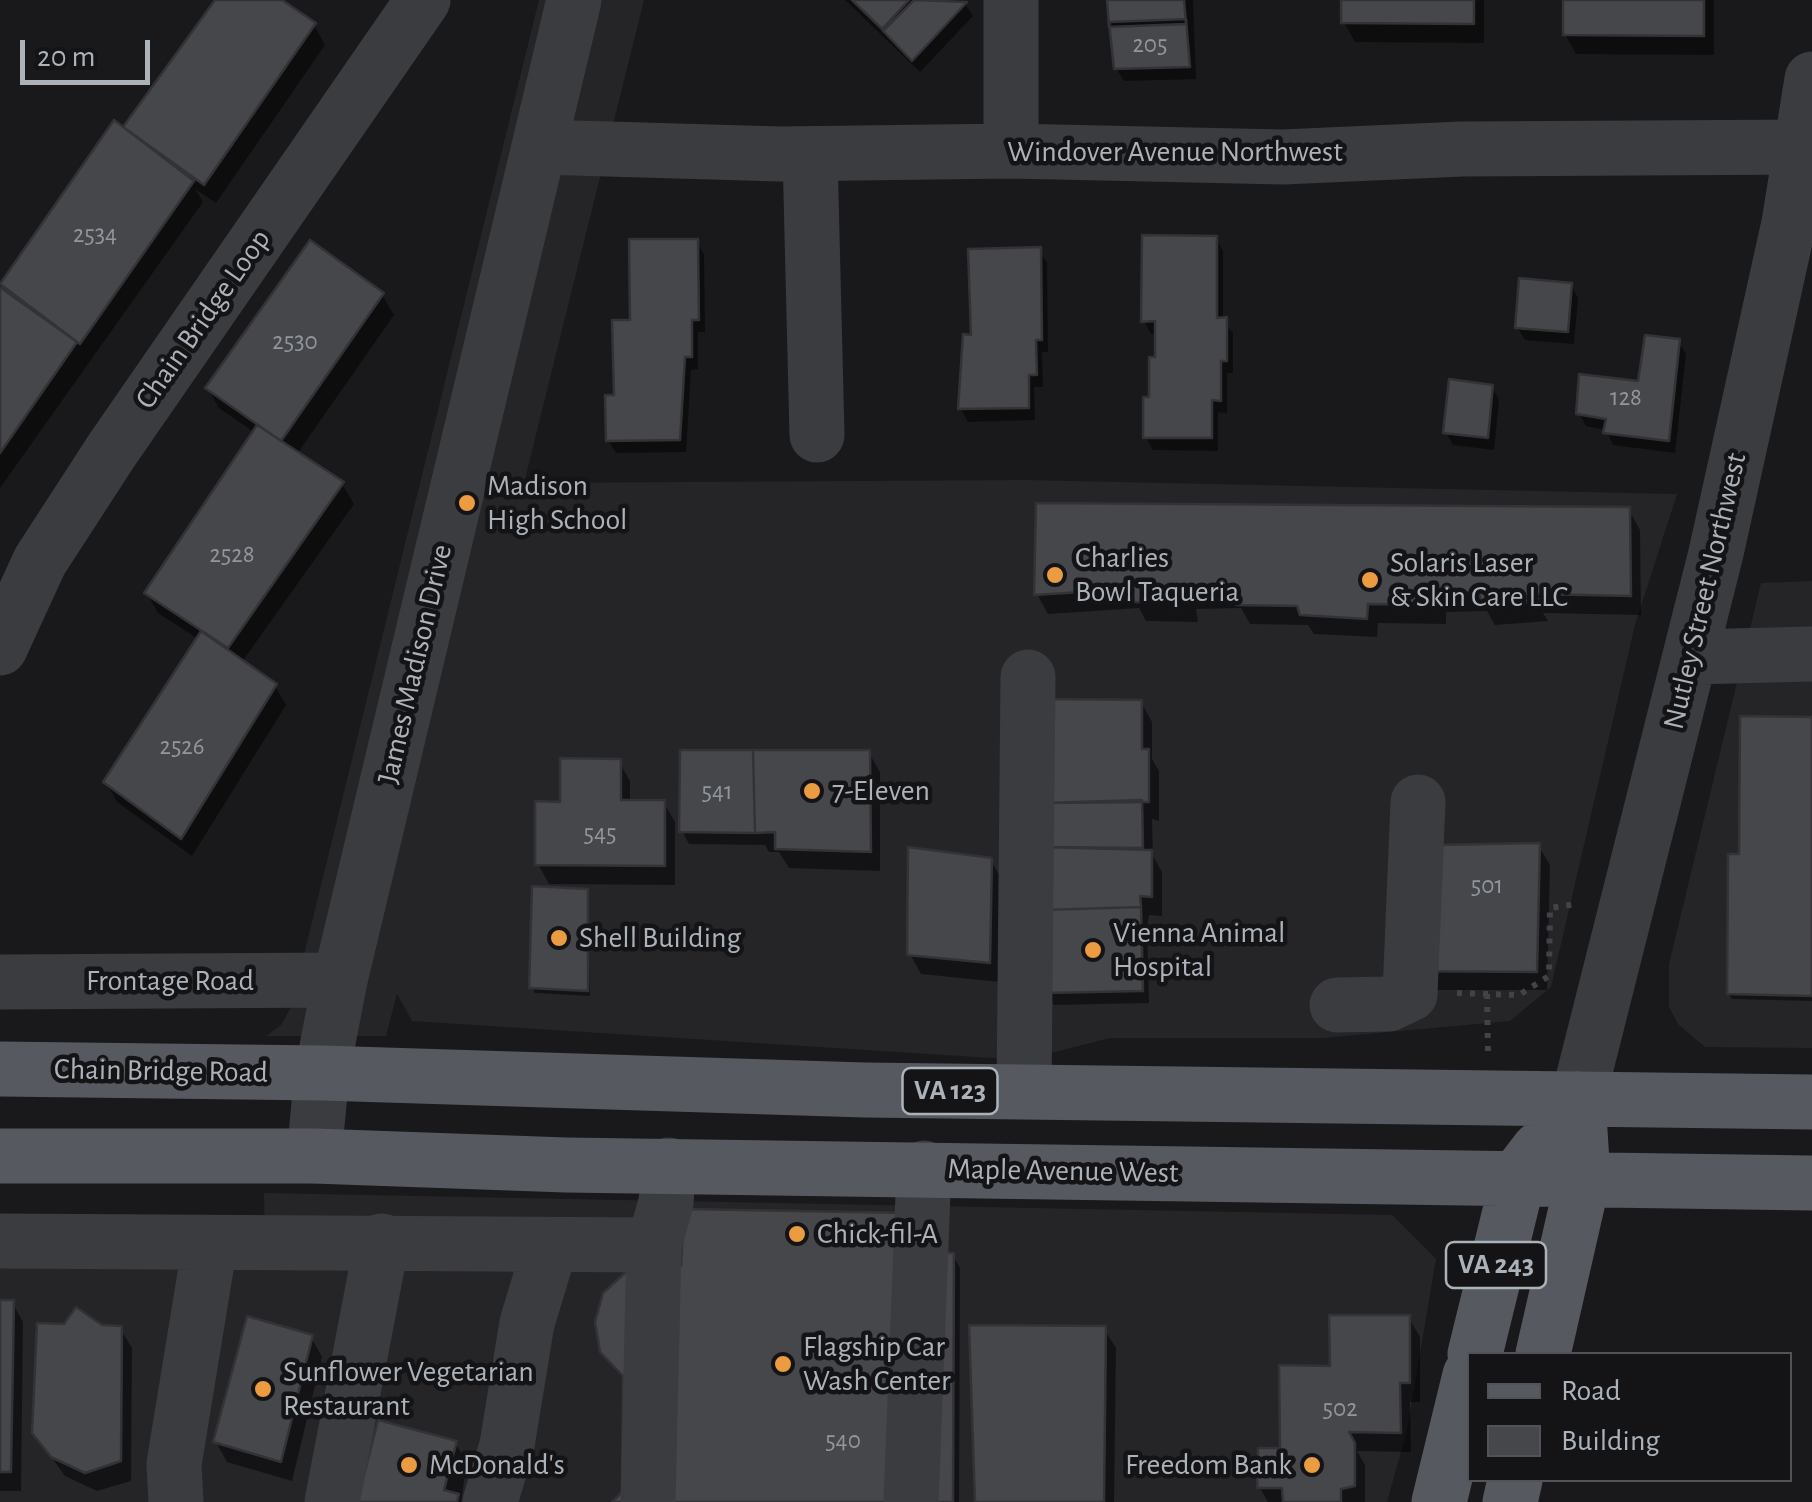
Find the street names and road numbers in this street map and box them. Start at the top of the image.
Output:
street label: Windover Avenue Northwest [1007,134,1343,170]
street label: Chain Bridge Loop [128,222,278,416]
street label: Nutley Street Northwest [1656,449,1754,733]
street label: James Madison Drive [370,541,460,787]
street label: Frontage Road [86,963,254,999]
street label: Chain Bridge Road [54,1051,268,1091]
road number: VA 123 [902,1068,998,1114]
street label: Maple Avenue West [947,1151,1179,1191]
road number: VA 243 [1446,1242,1546,1288]

